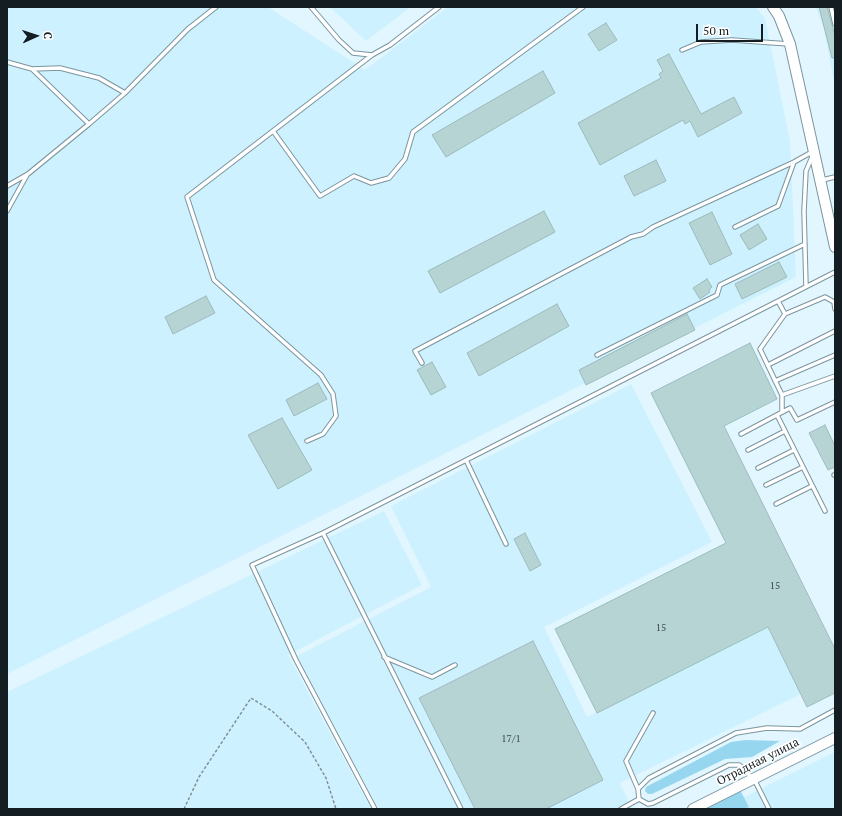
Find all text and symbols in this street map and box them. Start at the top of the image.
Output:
north arrow [16,16,56,56]
scale bar [698,16,765,42]
text: 50 m [703,23,729,38]
text: С [41,31,55,39]
house number: 15 [770,580,780,592]
house number: 15 [656,622,666,634]
house number: 17/1 [501,733,521,745]
street label: Отрадная улица [714,735,802,789]

